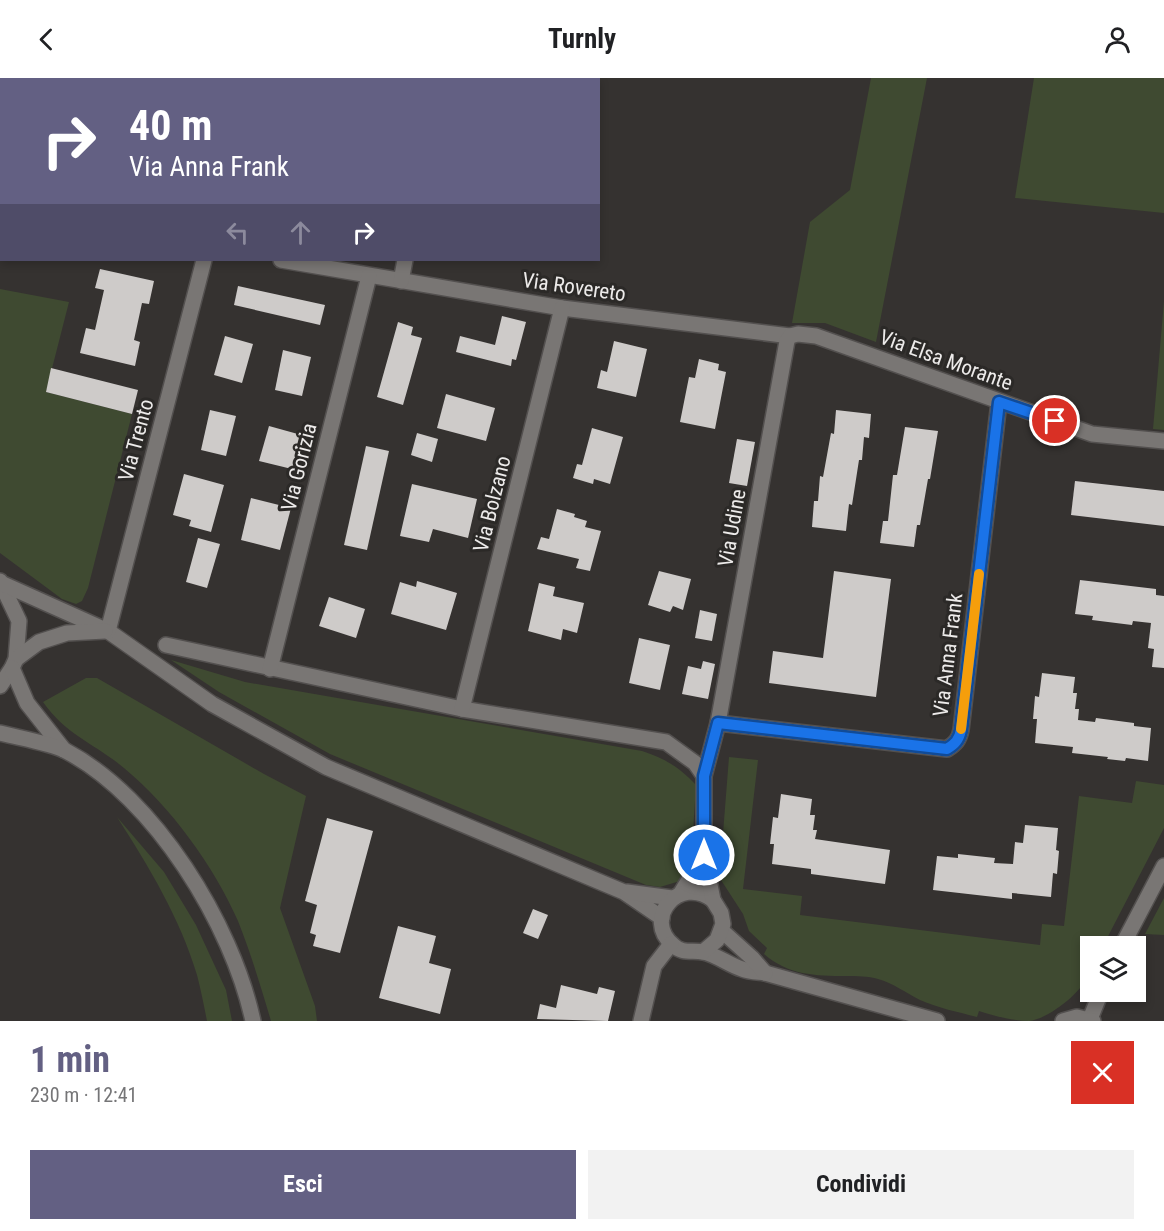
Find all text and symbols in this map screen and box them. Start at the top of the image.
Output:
icon: back [30,23,63,56]
text: Turnly [548,23,616,55]
icon: person [1101,23,1134,56]
text: 40 m [129,101,212,150]
icon: right [30,102,108,180]
text: Via Anna Frank [129,151,289,183]
icon: left [221,216,254,249]
icon: ahead [284,216,317,249]
icon: right [347,216,380,249]
street label: Via Rovereto [521,268,627,306]
street label: Via Elsa Morante [876,325,1016,395]
pin [1029,395,1080,446]
street label: Via Trento [114,396,158,484]
icon: arrive [1038,404,1071,437]
street label: Via Gorizia [277,421,321,513]
street label: Via Bolzano [468,453,516,555]
street label: Via Udine [713,487,751,569]
street label: Via Anna Frank [929,591,968,718]
position arrow [672,823,736,887]
map controls [1080,936,1146,1002]
button: layers [1080,936,1146,1002]
text: 1 min [30,1039,110,1081]
button: close [1071,1041,1134,1104]
text: 230 m · 12:41 [30,1083,137,1107]
button: Esci [30,1150,576,1219]
button: Condividi [588,1150,1134,1219]

